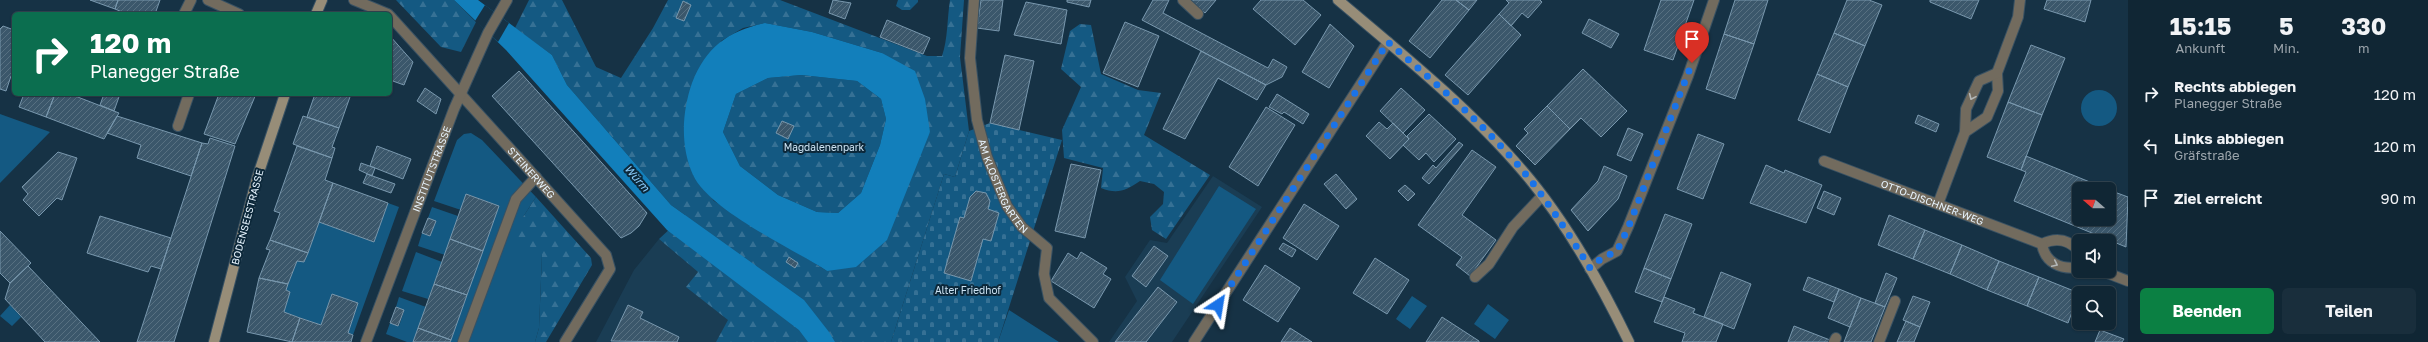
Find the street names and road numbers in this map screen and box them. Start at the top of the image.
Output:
street label: INSTITUTSTRASSE [410,124,453,214]
street label: AM KLOSTERGARTEN [976,138,1030,235]
street label: STEINERWEG [505,144,558,201]
street label: BODENSEESTRASSE [229,168,265,266]
street label: OTTO-DISCHNER-WEG [1879,177,1986,227]

